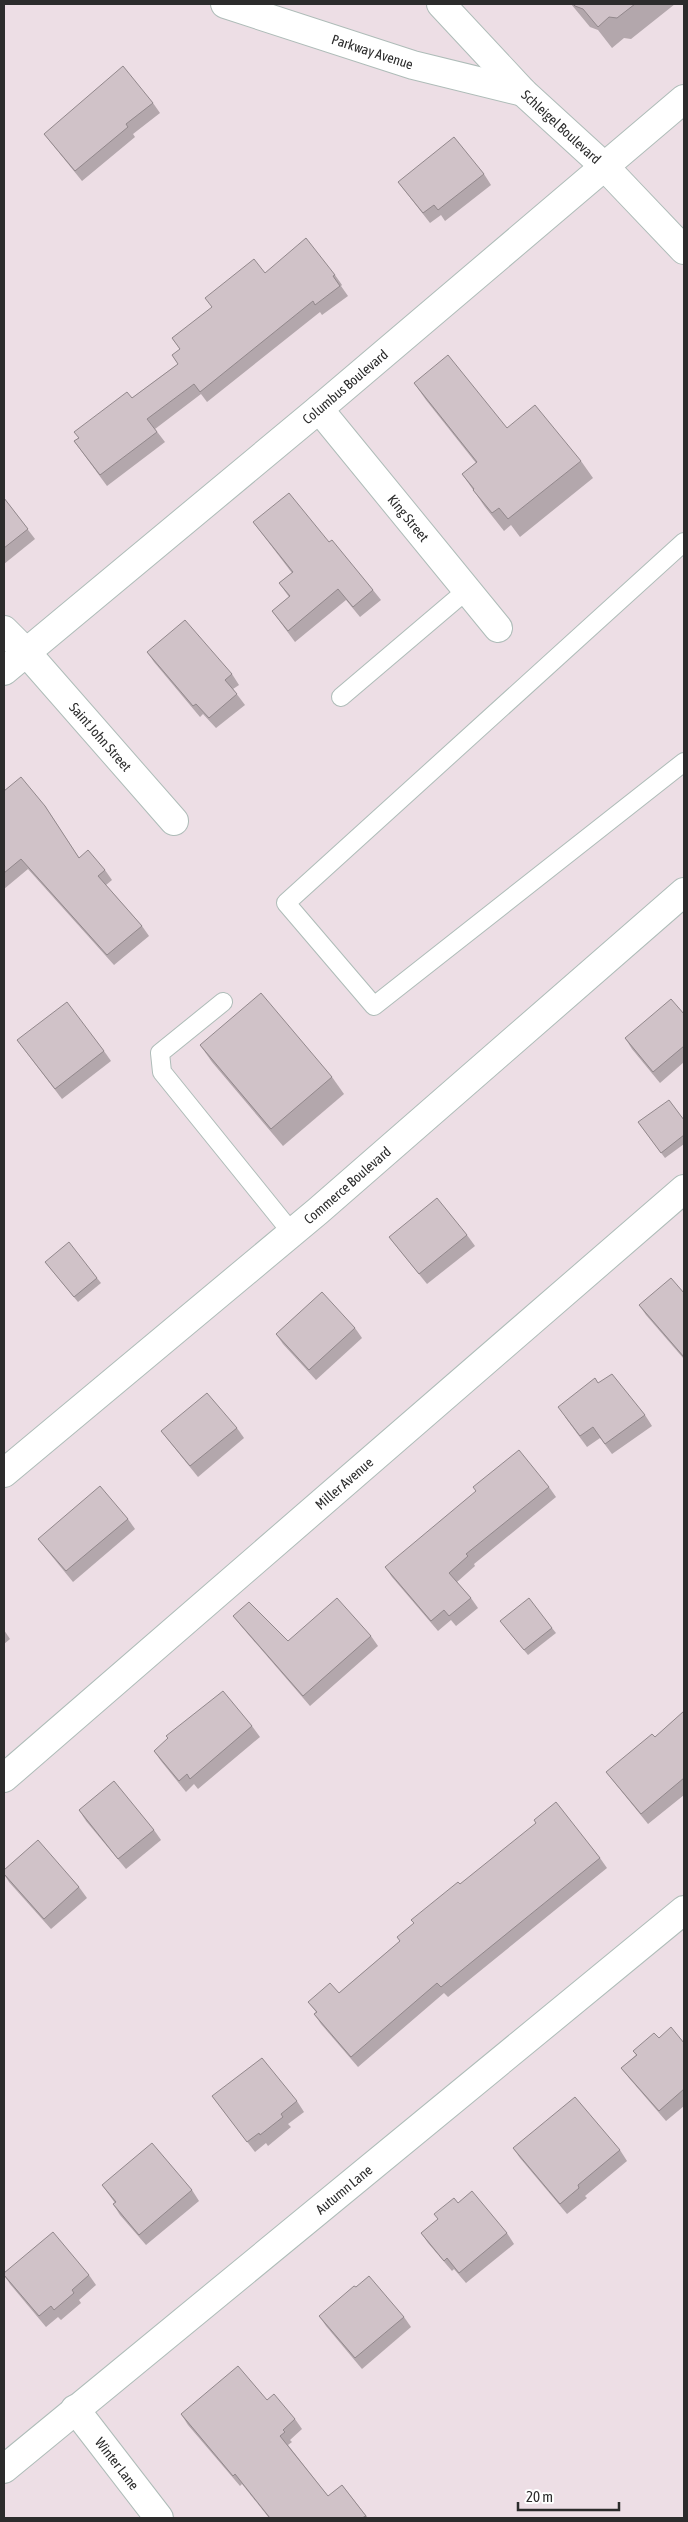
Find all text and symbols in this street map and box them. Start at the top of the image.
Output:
street label: Parkway Avenue [330,31,415,73]
street label: Schleigel Boulevard [518,87,604,167]
street label: Columbus Boulevard [299,346,391,427]
street label: King Street [384,492,432,545]
street label: Saint John Street [66,699,135,774]
street label: Commerce Boulevard [301,1143,394,1227]
street label: Miller Avenue [312,1454,376,1513]
street label: Autumn Lane [312,2162,375,2217]
street label: Winter Lane [92,2434,142,2493]
scale bar [518,2480,619,2512]
text: 20 m [526,2488,553,2505]

